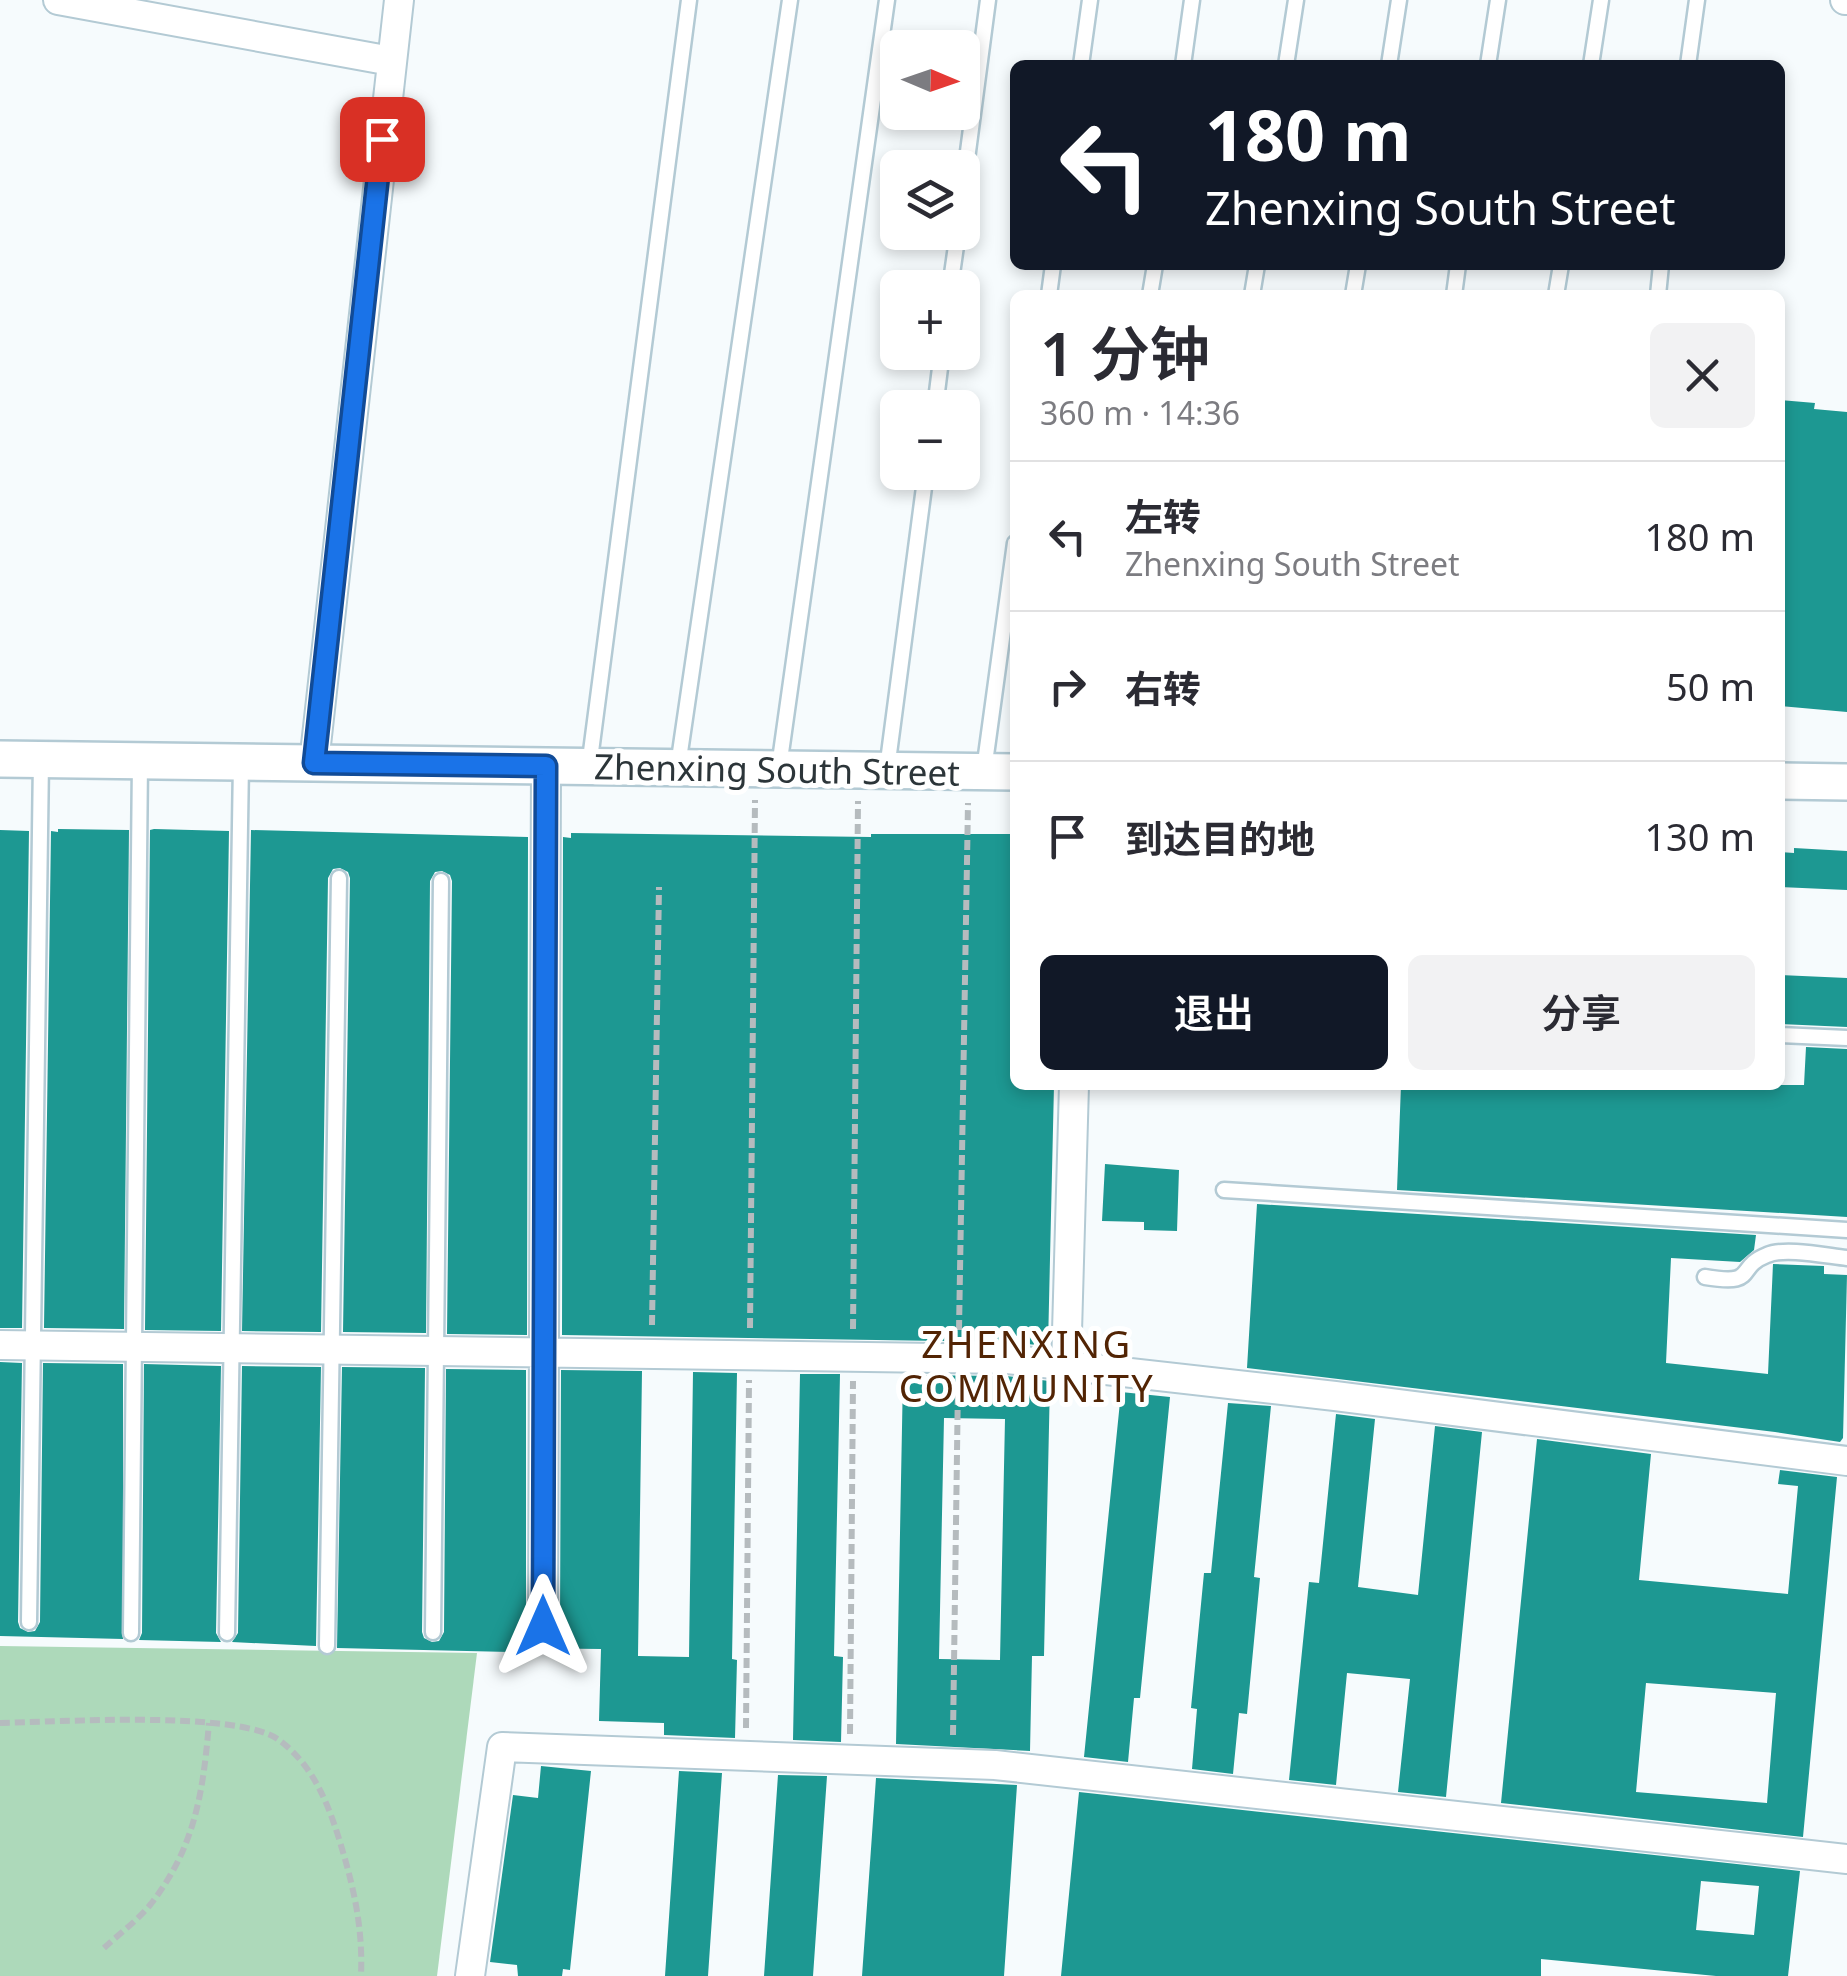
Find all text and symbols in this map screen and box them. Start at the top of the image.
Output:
north arrow [880,30,980,130]
map controls [880,30,980,490]
text: 180 m [1205,86,1412,182]
pin [340,97,425,182]
icon: left [1040,100,1170,230]
icon: arrive [355,112,410,167]
button: layers [880,150,980,250]
text: Zhenxing South Street [1205,177,1675,238]
button: + [880,270,980,370]
text: 1 分钟 [1040,312,1210,394]
button: close [1650,323,1755,428]
button: − [880,390,980,490]
text: 360 m · 14:36 [1040,391,1240,434]
text: 左转 [1125,490,1201,542]
icon: left [1040,509,1095,564]
text: 180 m [1644,510,1755,562]
text: Zhenxing South Street [1125,542,1460,585]
icon: right [1040,659,1095,714]
text: 50 m [1666,660,1755,712]
text: 右转 [1125,662,1201,714]
street label: Zhenxing South Street [594,742,960,796]
icon: arrive [1040,809,1095,864]
text: 130 m [1644,810,1755,862]
text: 到达目的地 [1125,812,1315,864]
button: 退出 [1040,955,1388,1070]
button: 分享 [1408,955,1755,1070]
district label: ZHENXING COMMUNITY [899,1317,1155,1413]
position arrow [491,1574,595,1678]

